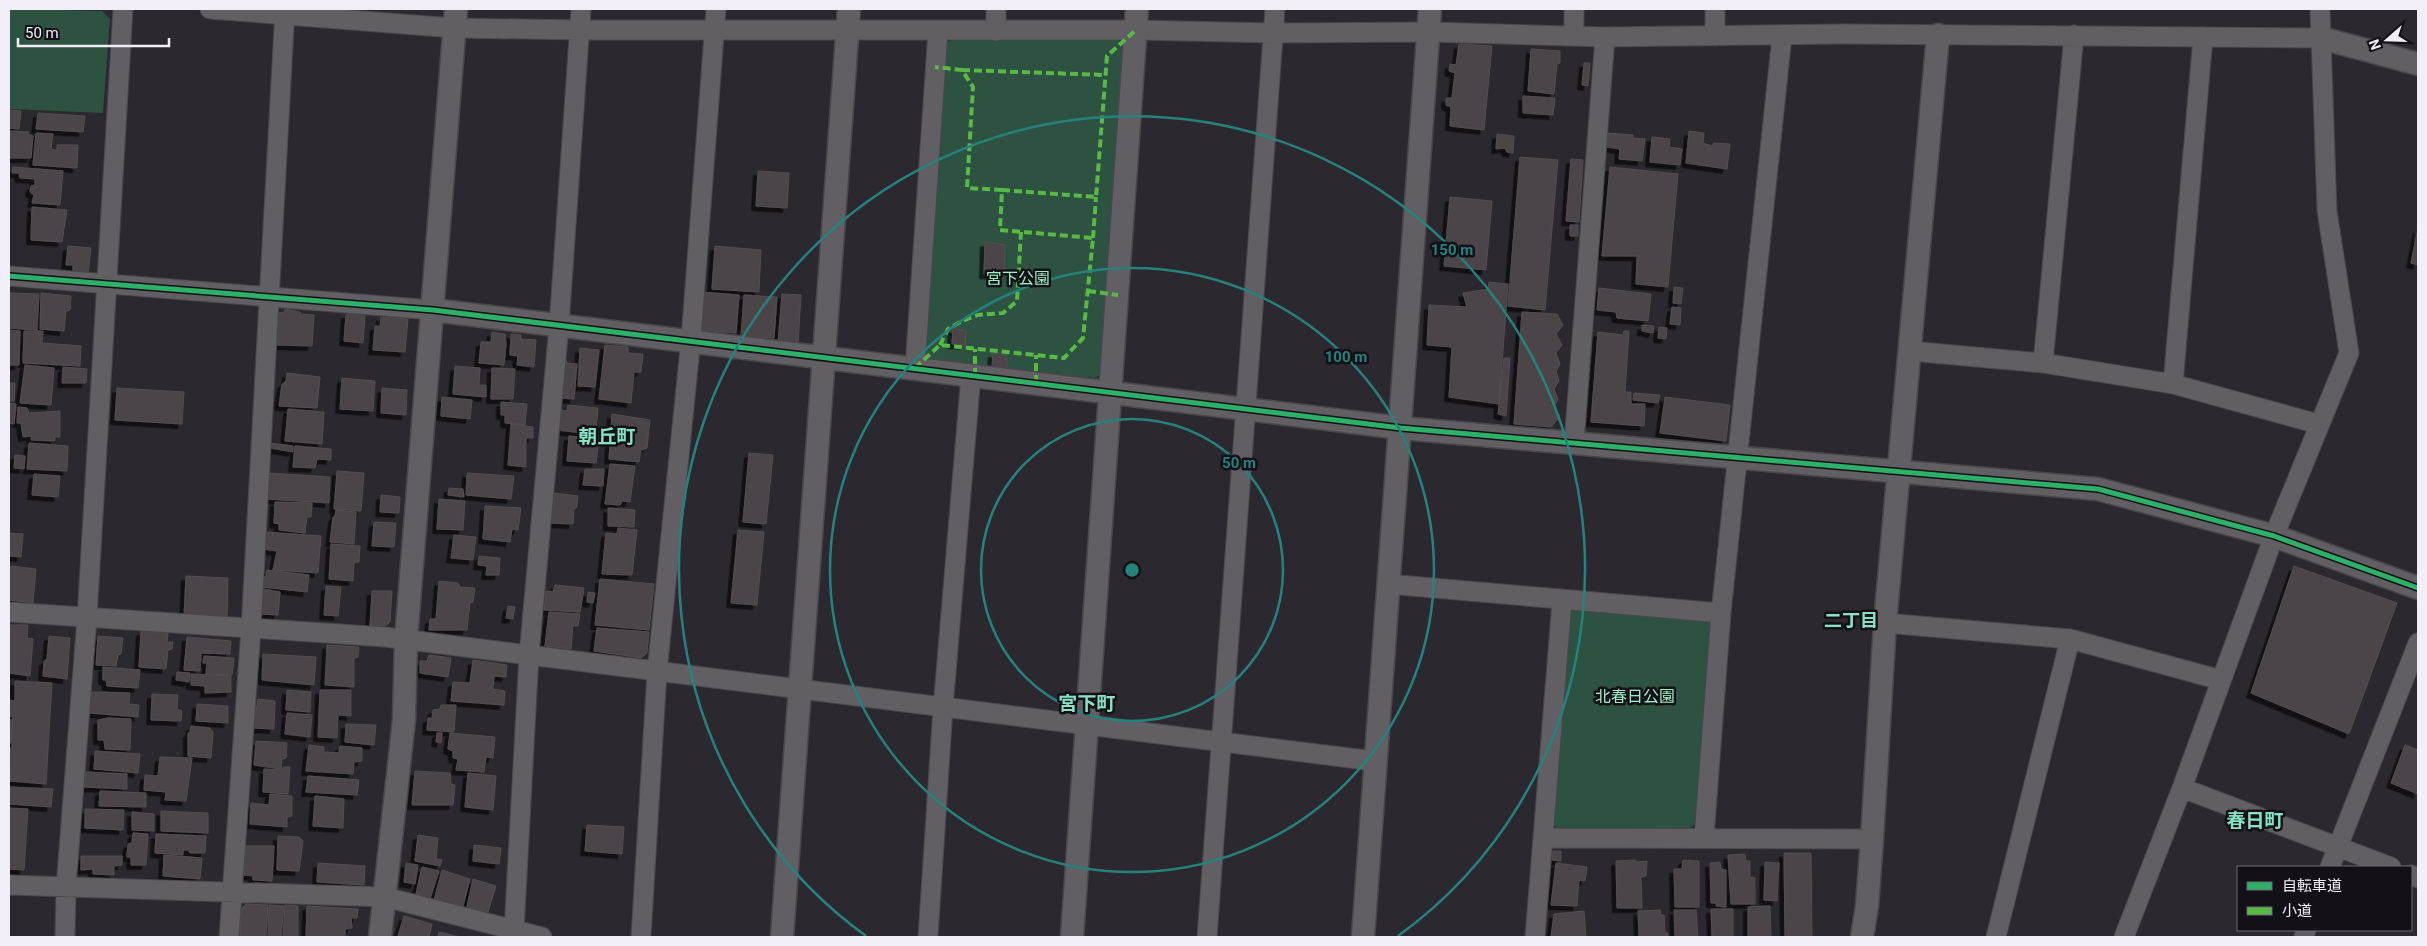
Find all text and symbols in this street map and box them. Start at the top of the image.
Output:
scale bar [18,15,169,47]
north arrow [2362,15,2412,65]
text: 50 m [25,24,59,42]
text: N [2366,37,2384,52]
text: 150 m [1431,241,1473,259]
park label: 宮下公園 [986,269,1050,288]
text: 100 m [1325,348,1367,366]
district label: 朝丘町 [578,425,636,448]
text: 50 m [1222,454,1256,472]
centre of rings [1123,561,1141,579]
district label: 二丁目 [1824,610,1878,631]
park label: 北春日公園 [1595,687,1675,706]
district label: 宮下町 [1058,692,1116,715]
district label: 春日町 [2226,809,2284,832]
legend [2237,866,2412,931]
text: 自転車道 [2282,877,2342,895]
text: 小道 [2282,902,2312,920]

